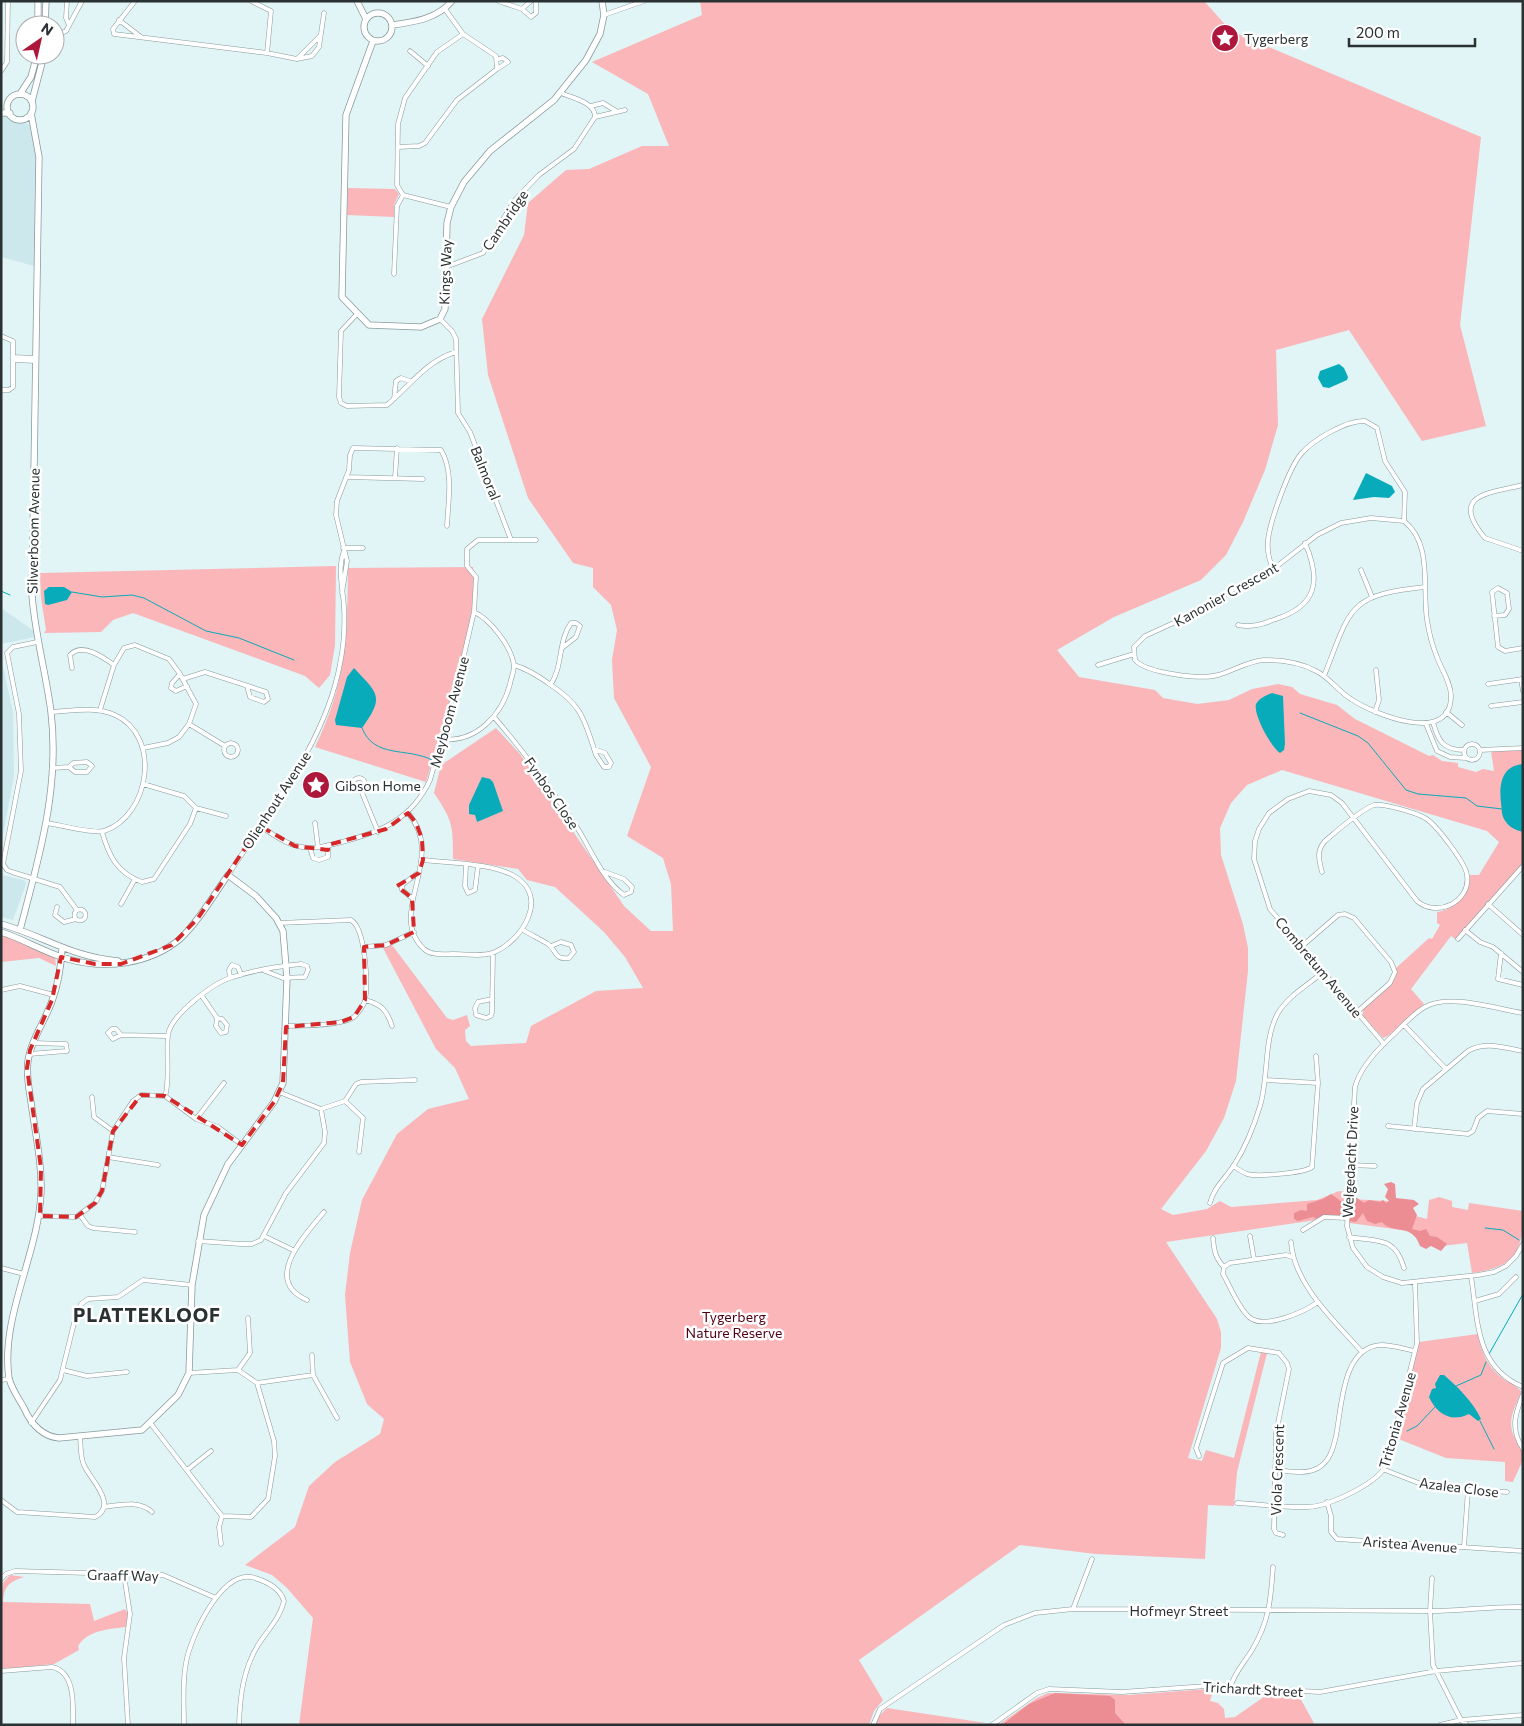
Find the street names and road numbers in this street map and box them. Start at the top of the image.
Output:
street label: Cambridge [479,186,531,254]
street label: Kings Way [435,239,455,305]
street label: Balmoral [467,443,505,503]
street label: Silwerboom Avenue [23,468,43,594]
street label: Kanonier Crescent [1171,558,1282,630]
street label: Meyboom Avenue [426,655,472,769]
street label: Olienhout Avenue [238,748,314,852]
street label: Fynbos Close [521,754,583,832]
street label: Combretum Avenue [1272,913,1366,1021]
street label: Welgedacht Drive [1339,1106,1361,1218]
street label: Tritonia Avenue [1375,1370,1419,1470]
street label: Viola Crescent [1267,1424,1287,1516]
street label: Azalea Close [1418,1474,1500,1500]
street label: Aristea Avenue [1362,1532,1458,1556]
street label: Graaff Way [87,1566,159,1584]
street label: Hofmeyr Street [1130,1602,1229,1619]
street label: Trichardt Street [1202,1678,1304,1700]

